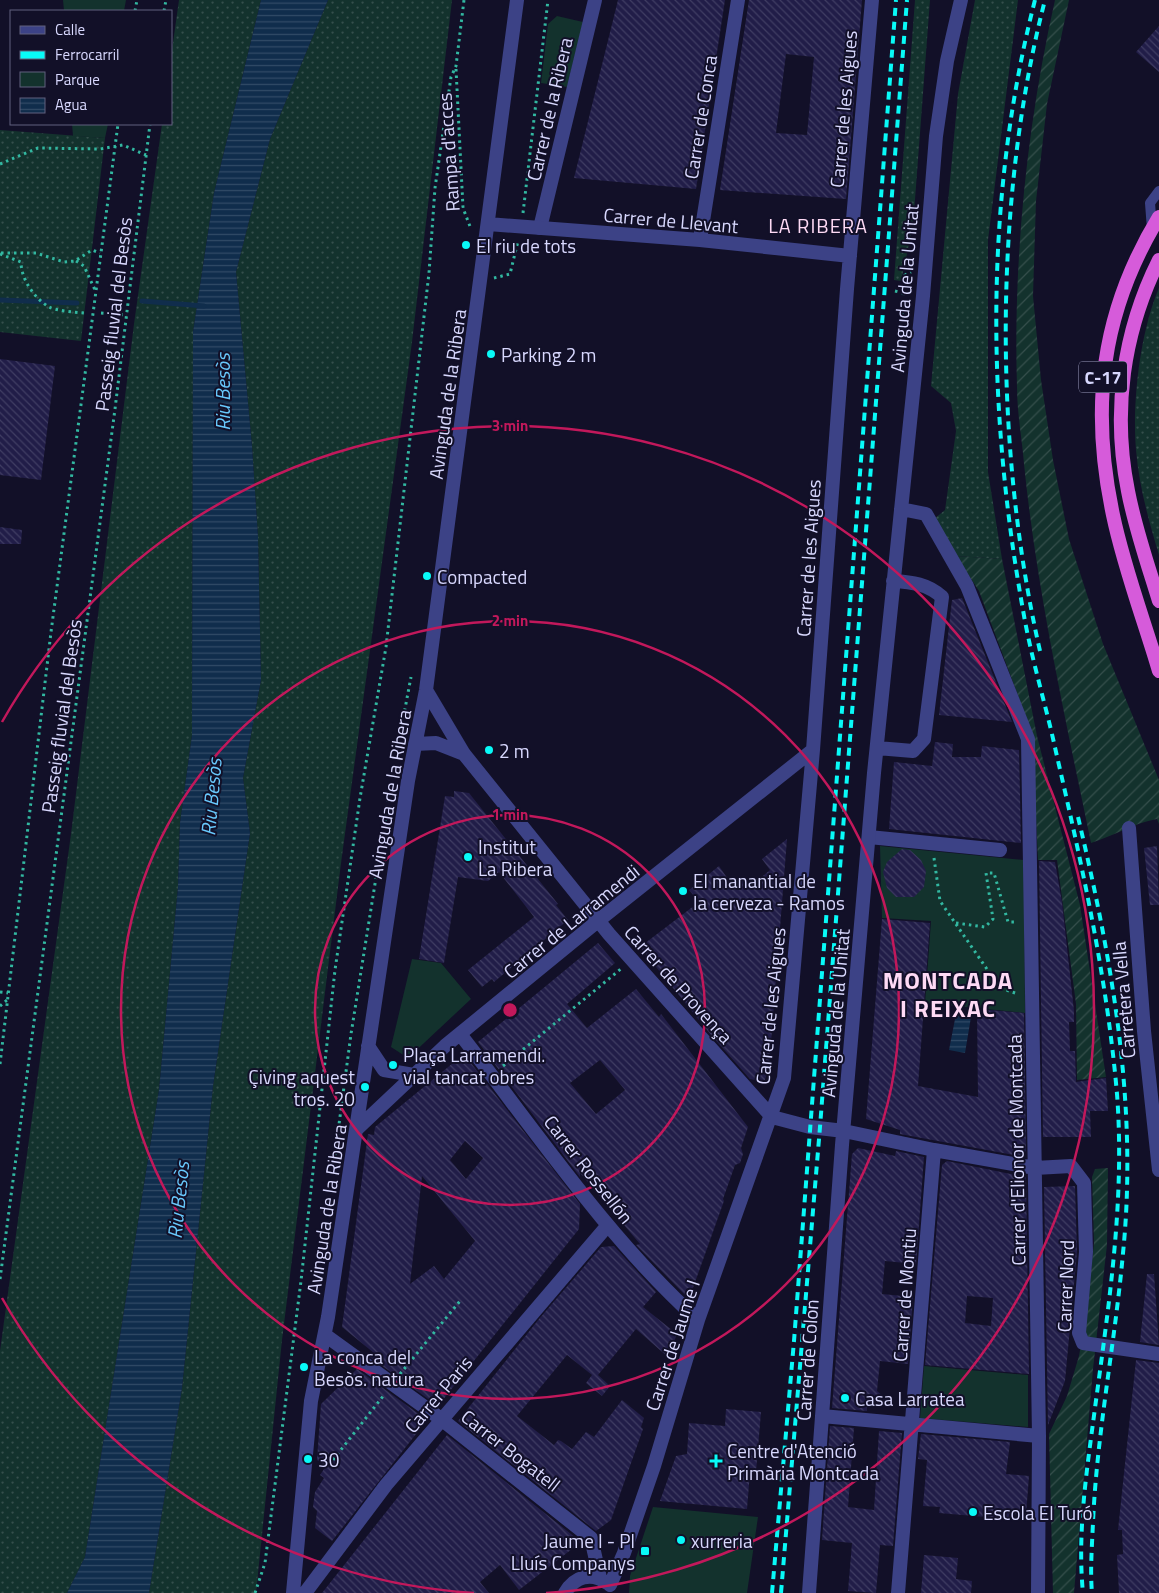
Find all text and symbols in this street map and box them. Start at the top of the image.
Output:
legend [10,10,172,125]
text: Calle [55,18,85,41]
street label: Carrer de les Aigues [822,29,864,189]
street label: Carrer de la Ribera [518,34,580,184]
text: Ferrocarril [55,43,120,66]
street label: Carrer de Conca [676,52,724,181]
text: Parque [55,68,100,91]
street label: Rampa d'acces [429,91,467,212]
text: Agua [55,93,87,116]
street label: Carrer de Llevant [602,200,740,240]
street label: Avinguda de la Unitat [882,202,926,374]
district label: LA RIBERA [768,210,868,241]
street label: Passeig fluvial del Besòs [87,215,139,413]
place label: El riu de tots [476,231,576,260]
marker: El riu de tots [460,239,472,251]
street label: Avinguda de la Ribera [421,307,473,481]
place label: Parking 2 m [501,340,596,369]
marker: Parking 2 m [485,348,497,360]
water label: Riu Besòs [207,352,238,431]
road number: C-17 [1079,362,1127,392]
text: 3 min [492,414,528,437]
street label: Carrer de les Aigues [788,478,828,638]
place label: Compacted [437,562,527,591]
marker: Compacted [421,570,433,582]
text: 2 min [492,609,528,632]
street label: Passeig fluvial del Besòs [33,617,89,815]
street label: Avinguda de la Ribera [360,707,418,881]
place label: 2 m [499,736,530,765]
marker: 2 m [483,744,495,756]
water label: Riu Besòs [192,756,230,837]
text: 1 min [492,803,528,826]
place label: Institut La Ribera [478,832,553,883]
marker: Institut La Ribera [462,851,474,863]
street label: Carrer de Larramendi [497,857,645,985]
place label: El manantial de la cerveza - Ramos [693,866,845,917]
marker: El manantial de la cerveza - Ramos [677,885,689,897]
street label: Carrer de Provença [618,918,741,1050]
street label: Carrer de les Aigues [747,926,793,1086]
street label: Avinguda de la Unitat [813,927,857,1099]
street label: Carretera Vella [1103,940,1143,1060]
district label: MONTCADA I REIXAC [883,962,1013,1026]
centre of rings [501,1001,519,1019]
street label: Carrer d'Elionor de Montcada [999,1034,1033,1266]
place label: Plaça Larramendi. vial tancat obres [403,1040,545,1091]
marker: Plaça Larramendi. vial tancat obres [387,1059,399,1071]
place label: Çiving aquest tros. 20 [248,1062,355,1113]
marker: Çiving aquest tros. 20 [359,1081,371,1093]
street label: Carrer Rossellón [537,1108,641,1230]
street label: Avinguda de la Ribera [298,1122,354,1296]
water label: Riu Besòs [159,1158,198,1240]
street label: Carrer de Montiu [885,1227,923,1363]
street label: Carrer Nord [1049,1239,1081,1333]
street label: Carrer de Jaume I [637,1276,707,1414]
street label: Carrer de Colon [788,1298,826,1422]
place label: La conca del Besòs. natura [314,1342,424,1393]
street label: Carrer Paris [397,1349,479,1439]
marker: La conca del Besòs. natura [298,1361,310,1373]
place label: Casa Larratea [855,1384,965,1413]
marker: Casa Larratea [839,1392,851,1404]
street label: Carrer Bogatell [455,1402,567,1498]
place label: Centre d'Atenció Primària Montcada [727,1436,879,1487]
place label: 30 [318,1445,339,1474]
marker: 30 [302,1453,314,1465]
marker: Centre d'Atenció Primària Montcada [709,1454,723,1468]
place label: Escola El Turó [983,1498,1093,1527]
marker: Escola El Turó [967,1506,979,1518]
place label: Jaume I - Pl Lluís Companys [511,1526,635,1577]
place label: xurreria [691,1526,753,1555]
marker: xurreria [675,1534,687,1546]
marker: Jaume I - Pl Lluís Companys [639,1545,651,1557]

